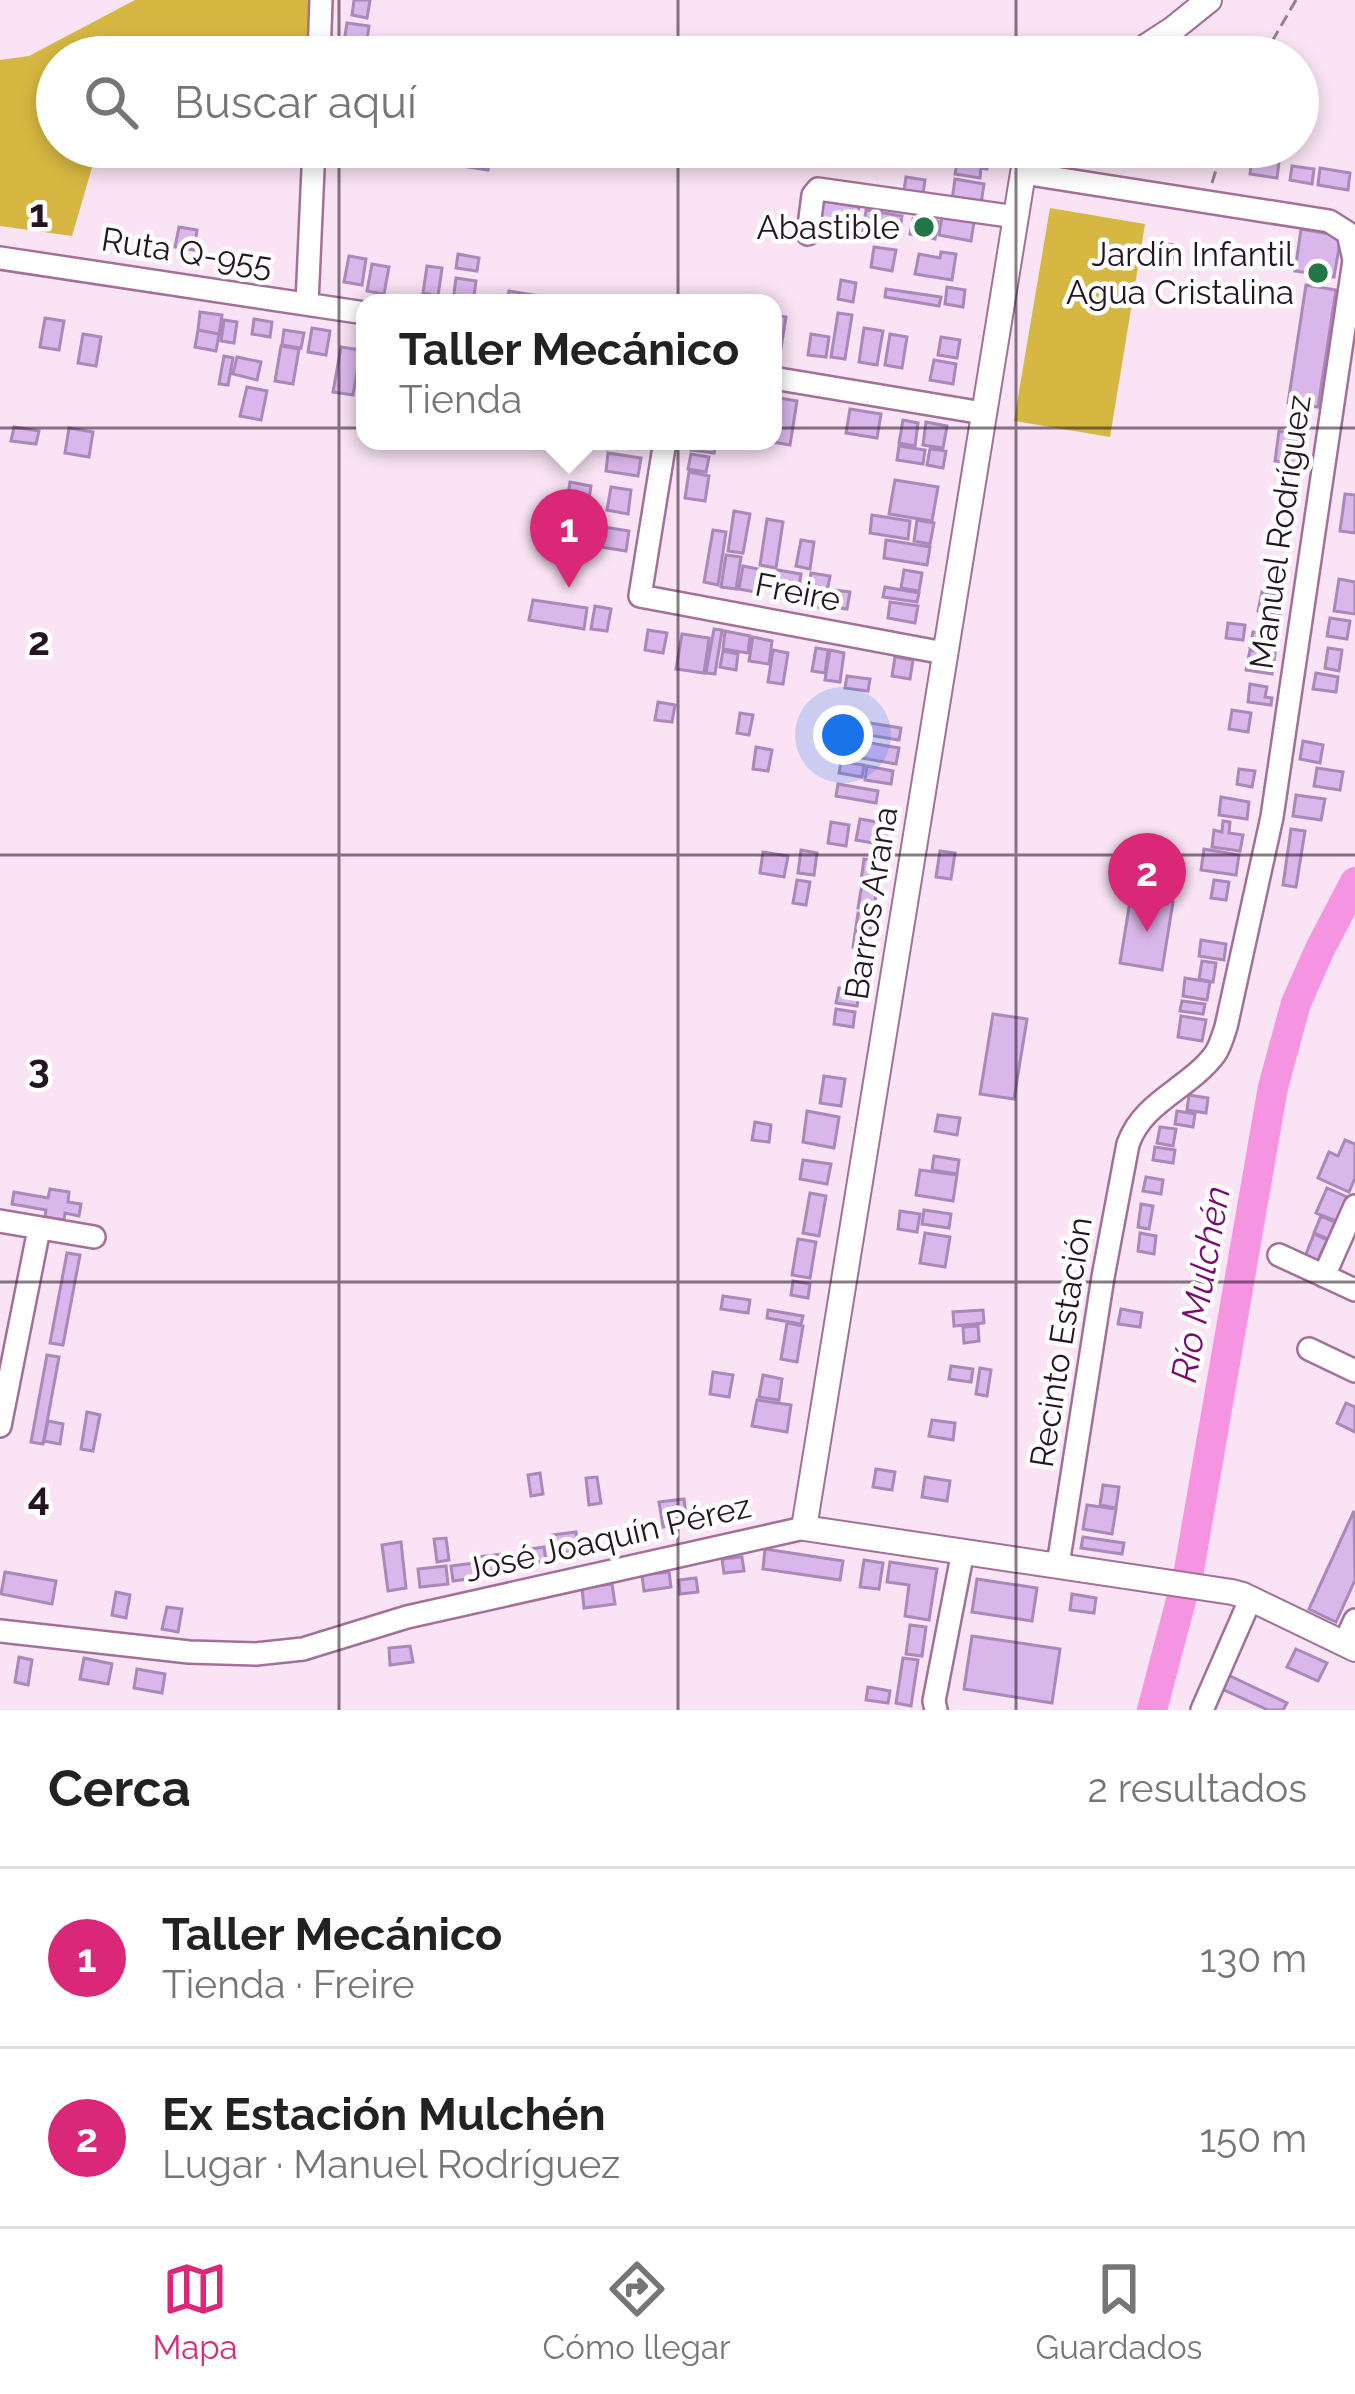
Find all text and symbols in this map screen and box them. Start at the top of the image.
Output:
search box [36,36,1319,168]
icon: search [78,69,144,135]
text: Buscar aquí [174,76,417,129]
text: 1 [29,190,49,236]
place label: Abastible [756,208,900,247]
marker: Abastible [911,214,937,240]
street label: Ruta Q-955 [99,219,275,285]
place label: Jardín Infantil Agua Cristalina [1066,235,1295,312]
marker: Jardín Infantil Agua Cristalina [1305,260,1331,286]
popup [356,294,782,450]
text: Taller Mecánico [399,323,739,376]
text: Tienda [399,376,522,422]
street label: Manuel Rodríguez [1241,392,1319,672]
pin: 1 [530,489,608,588]
street label: Freire [752,565,844,619]
text: 2 [28,618,50,664]
your location [813,705,873,765]
street label: Barros Arana [837,804,905,1002]
pin: 2 [1108,833,1186,932]
text: 3 [28,1045,50,1091]
water label: Río Mulchén [1162,1183,1238,1385]
street label: Recinto Estación [1022,1214,1100,1470]
text: 4 [28,1473,50,1519]
street label: José Joaquín Pérez [461,1486,755,1590]
text: Cerca [48,1758,191,1818]
text: 2 resultados [1088,1765,1307,1811]
text: Taller Mecánico [162,1908,502,1961]
text: 1 [77,1935,97,1981]
text: 130 m [1200,1935,1307,1981]
text: Tienda · Freire [162,1961,415,2007]
text: Ex Estación Mulchén [162,2088,606,2141]
text: 2 [76,2115,98,2161]
text: 150 m [1199,2115,1307,2161]
text: Lugar · Manuel Rodríguez [162,2141,620,2187]
tab: Mapa [153,2256,238,2367]
tab: Cómo llegar [543,2256,731,2367]
tab: Guardados [1036,2256,1203,2367]

